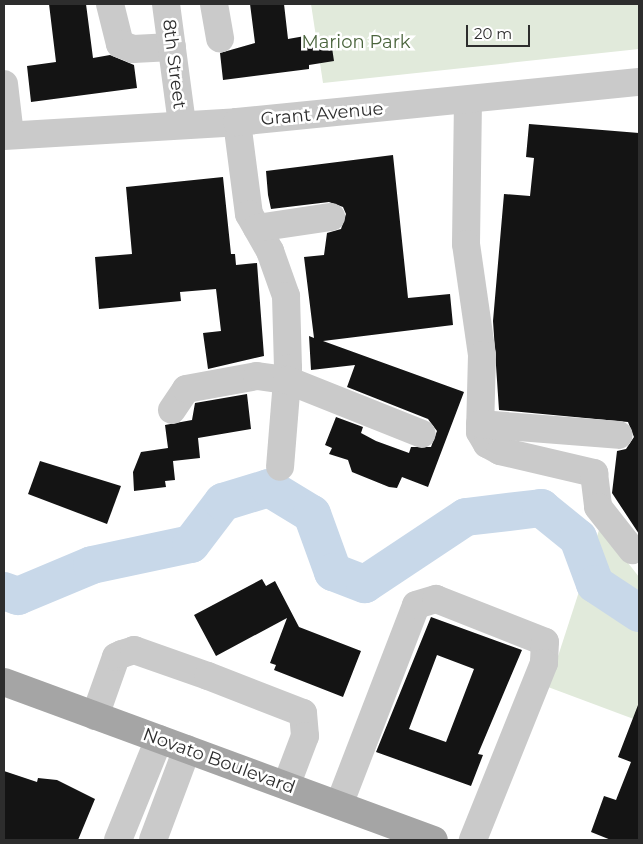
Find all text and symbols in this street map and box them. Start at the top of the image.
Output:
scale bar [468,15,532,47]
street label: 8th Street [158,18,190,110]
text: 20 m [474,24,512,43]
park label: Marion Park [301,31,411,53]
street label: Grant Avenue [260,98,384,130]
street label: Novato Boulevard [140,723,298,799]

